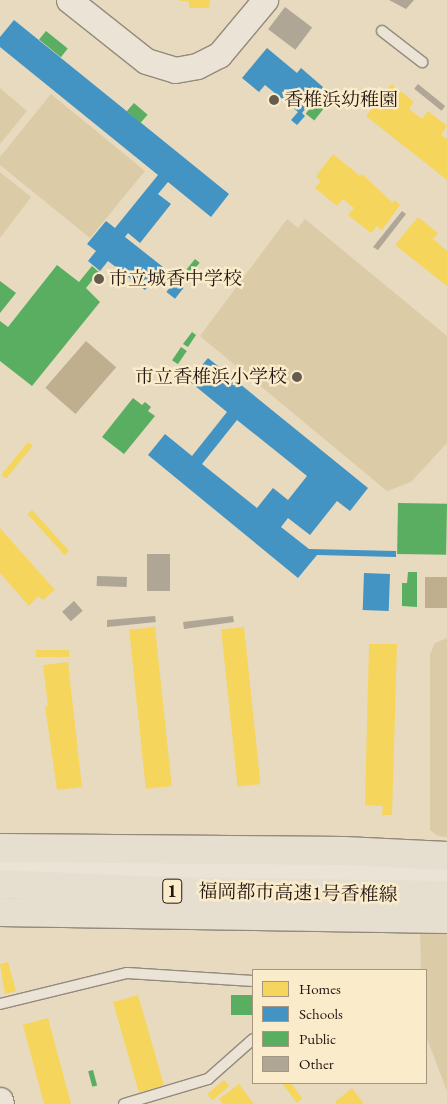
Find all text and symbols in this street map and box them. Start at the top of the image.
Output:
place label: 香椎浜幼稚園 [284,89,398,111]
marker: 香椎浜幼稚園 [268,94,280,106]
place label: 市立城香中学校 [109,268,242,290]
marker: 市立城香中学校 [93,273,105,285]
place label: 市立香椎浜小学校 [135,366,287,388]
marker: 市立香椎浜小学校 [291,371,303,383]
road number: 1 [162,876,182,906]
street label: 福岡都市高速1号香椎線 [198,880,398,906]
legend [252,969,427,1084]
text: Homes [299,979,341,998]
text: Schools [299,1004,343,1023]
text: Public [299,1029,336,1048]
text: Other [299,1054,334,1073]

